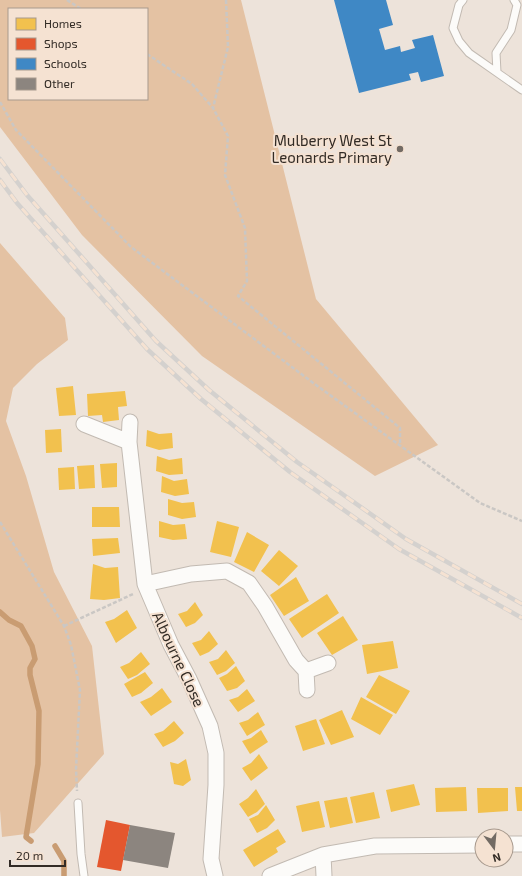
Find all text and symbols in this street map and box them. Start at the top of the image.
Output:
legend [8,8,148,100]
text: Homes [44,16,82,30]
text: Shops [44,36,78,50]
text: Schools [44,56,87,70]
text: Other [44,76,75,90]
place label: Mulberry West St Leonards Primary [271,131,392,166]
marker: Mulberry West St Leonards Primary [395,144,405,154]
street label: Albourne Close [149,609,209,709]
north arrow [474,828,514,868]
scale bar [10,842,65,868]
text: 20 m [16,848,43,862]
text: N [491,851,503,865]

